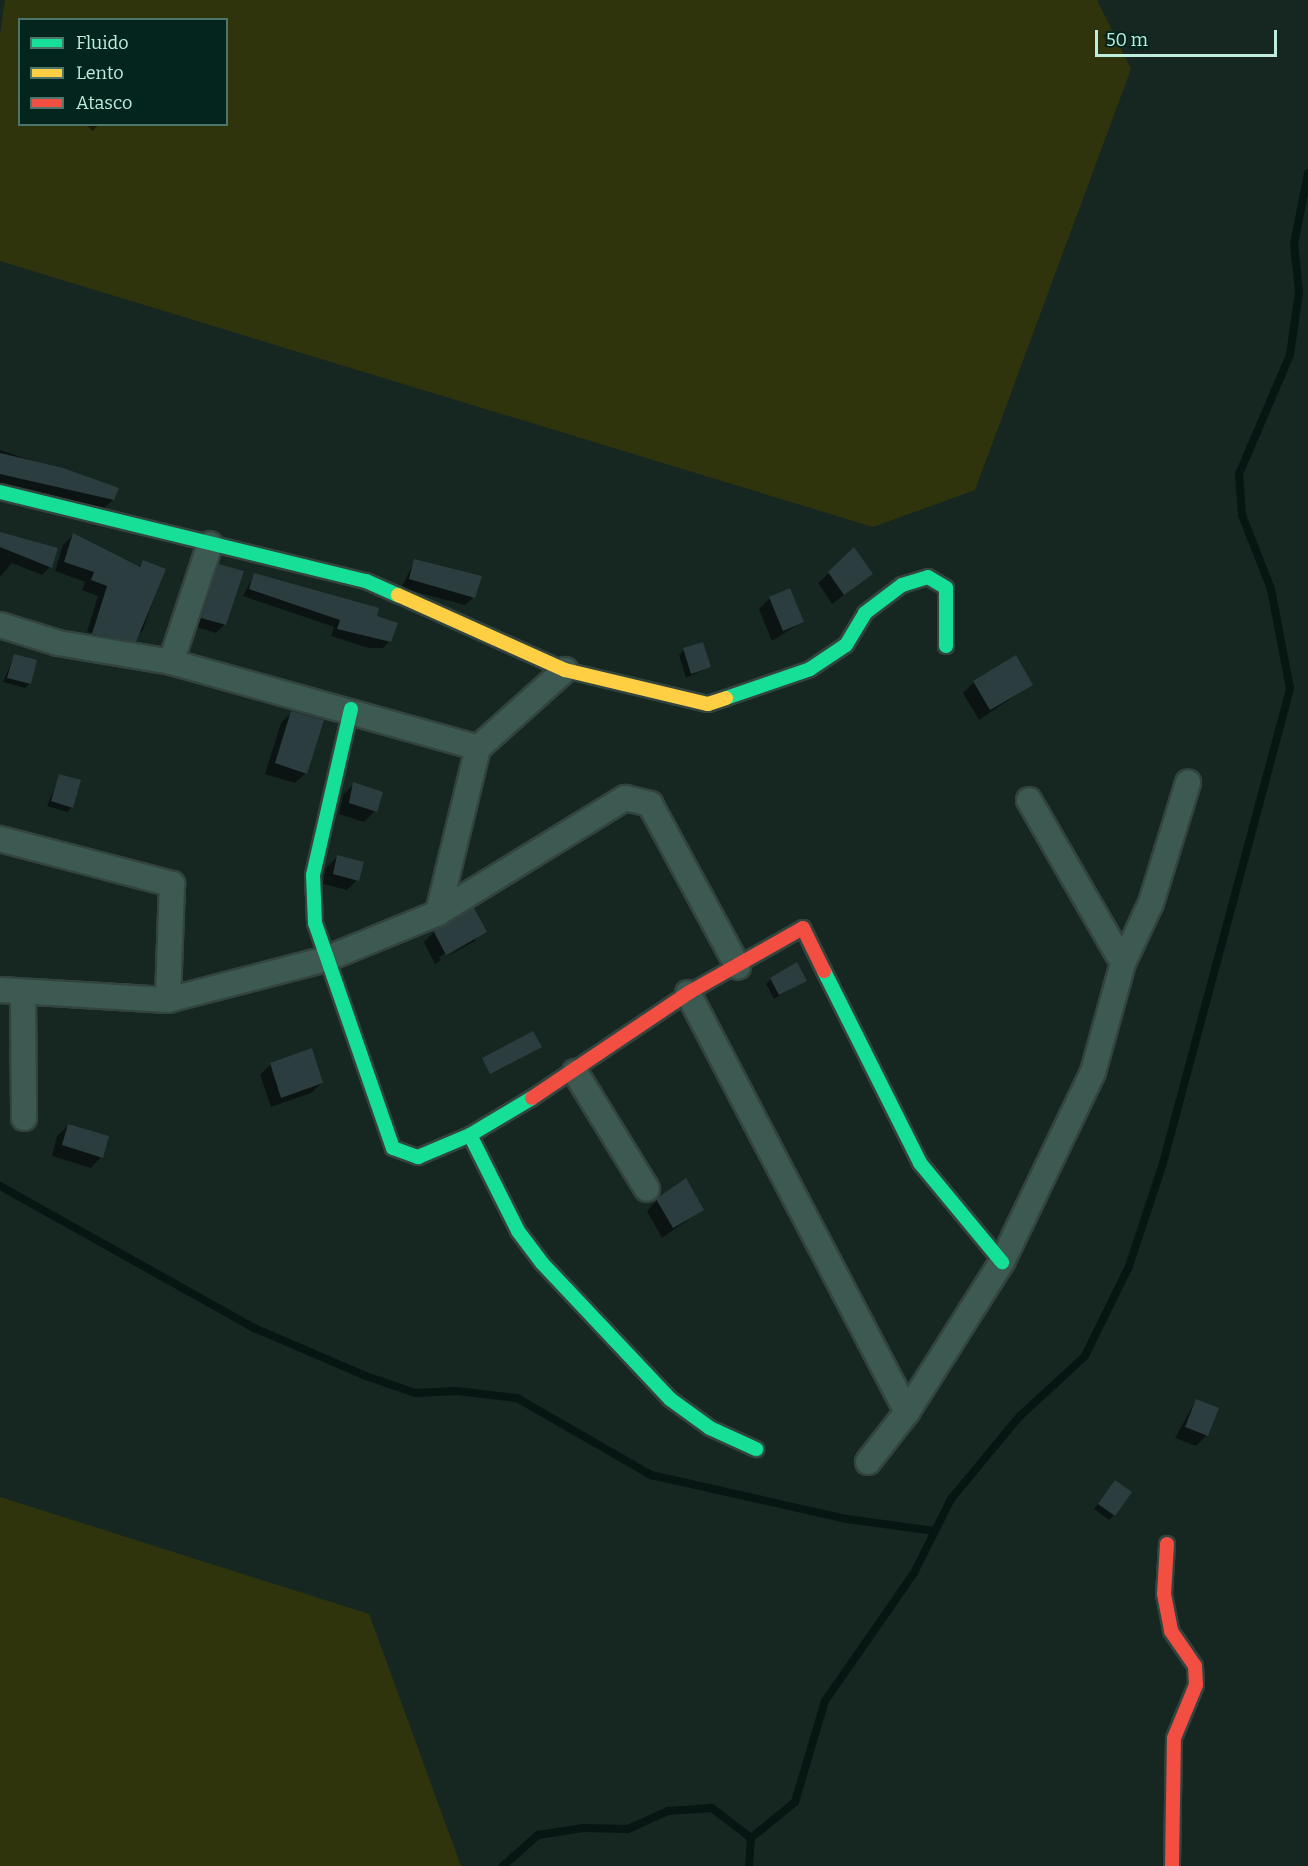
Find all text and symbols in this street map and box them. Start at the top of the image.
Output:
legend [18,18,228,126]
scale bar [1098,18,1280,56]
text: 50 m [1106,29,1148,51]
text: Fluido [76,32,129,54]
text: Lento [76,62,124,84]
text: Atasco [76,92,132,114]

